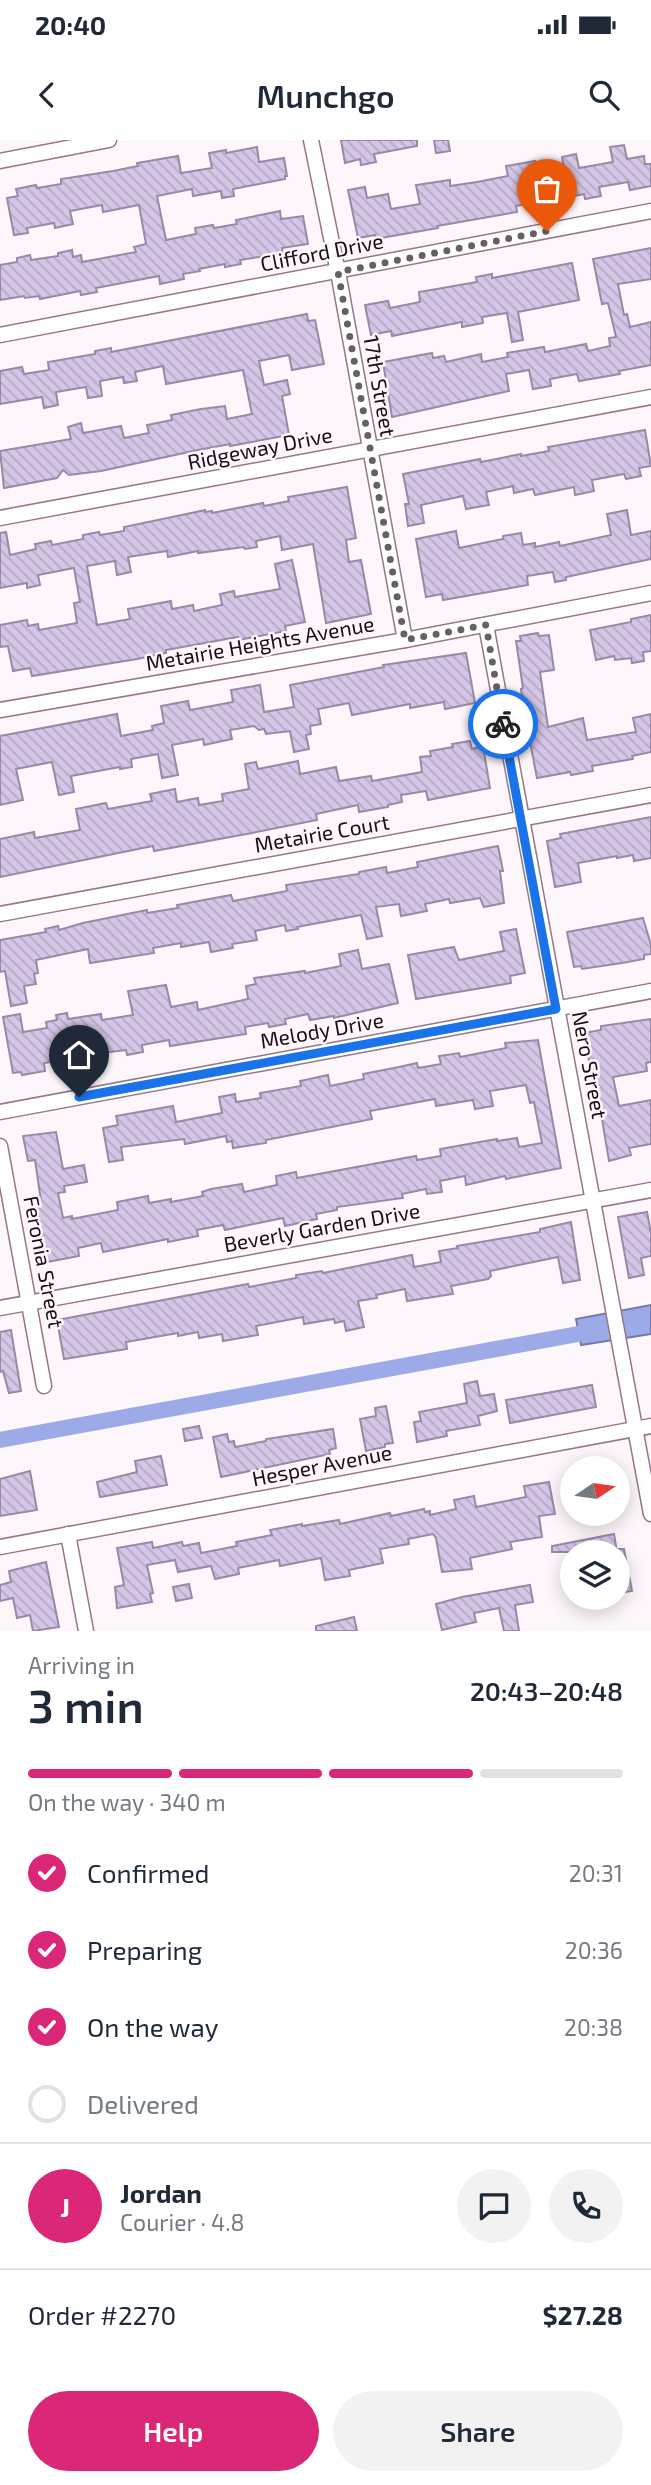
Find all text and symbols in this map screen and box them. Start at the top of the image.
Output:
text: 20:40 [35,9,106,40]
icon: back [28,76,66,114]
text: Munchgo [256,76,395,114]
icon: search [585,76,623,114]
pin [517,159,577,231]
icon: bag [528,170,566,208]
street label: Clifford Drive [258,227,385,276]
street label: 17th Street [359,333,402,438]
street label: Ridgeway Drive [185,421,334,474]
street label: Metairie Heights Avenue [143,610,376,675]
courier [468,689,538,759]
icon: bike [484,705,522,743]
street label: Metairie Court [252,808,391,857]
street label: Melody Drive [258,1006,385,1053]
street label: Nero Street [568,1009,613,1121]
pin [49,1025,109,1097]
icon: home [60,1036,98,1074]
street label: Feronia Street [19,1193,70,1330]
street label: Beverly Garden Drive [222,1197,422,1256]
street label: Hesper Avenue [250,1439,394,1490]
north arrow [560,1456,630,1526]
map controls [560,1456,630,1610]
button: layers [560,1540,630,1610]
text: Arriving in [28,1651,135,1679]
text: 20:43–20:48 [470,1675,623,1706]
text: 3 min [28,1677,144,1732]
text: On the way · 340 m [28,1788,226,1816]
icon: check [28,1854,66,1892]
text: Confirmed [87,1857,210,1888]
text: 20:31 [569,1859,623,1887]
icon: check [28,1931,66,1969]
text: Preparing [87,1934,202,1965]
text: 20:36 [565,1936,623,1964]
icon: check [28,2008,66,2046]
text: On the way [87,2011,218,2042]
text: 20:38 [564,2013,623,2041]
text: Delivered [87,2088,199,2119]
button: chat [457,2169,531,2243]
button: phone [549,2169,623,2243]
text: Jordan [120,2177,202,2208]
text: J [60,2191,70,2222]
text: Courier · 4.8 [120,2208,244,2236]
text: Order #2270 [28,2299,176,2330]
text: $27.28 [543,2299,623,2330]
button: Help [28,2391,319,2471]
button: Share [333,2391,623,2471]

